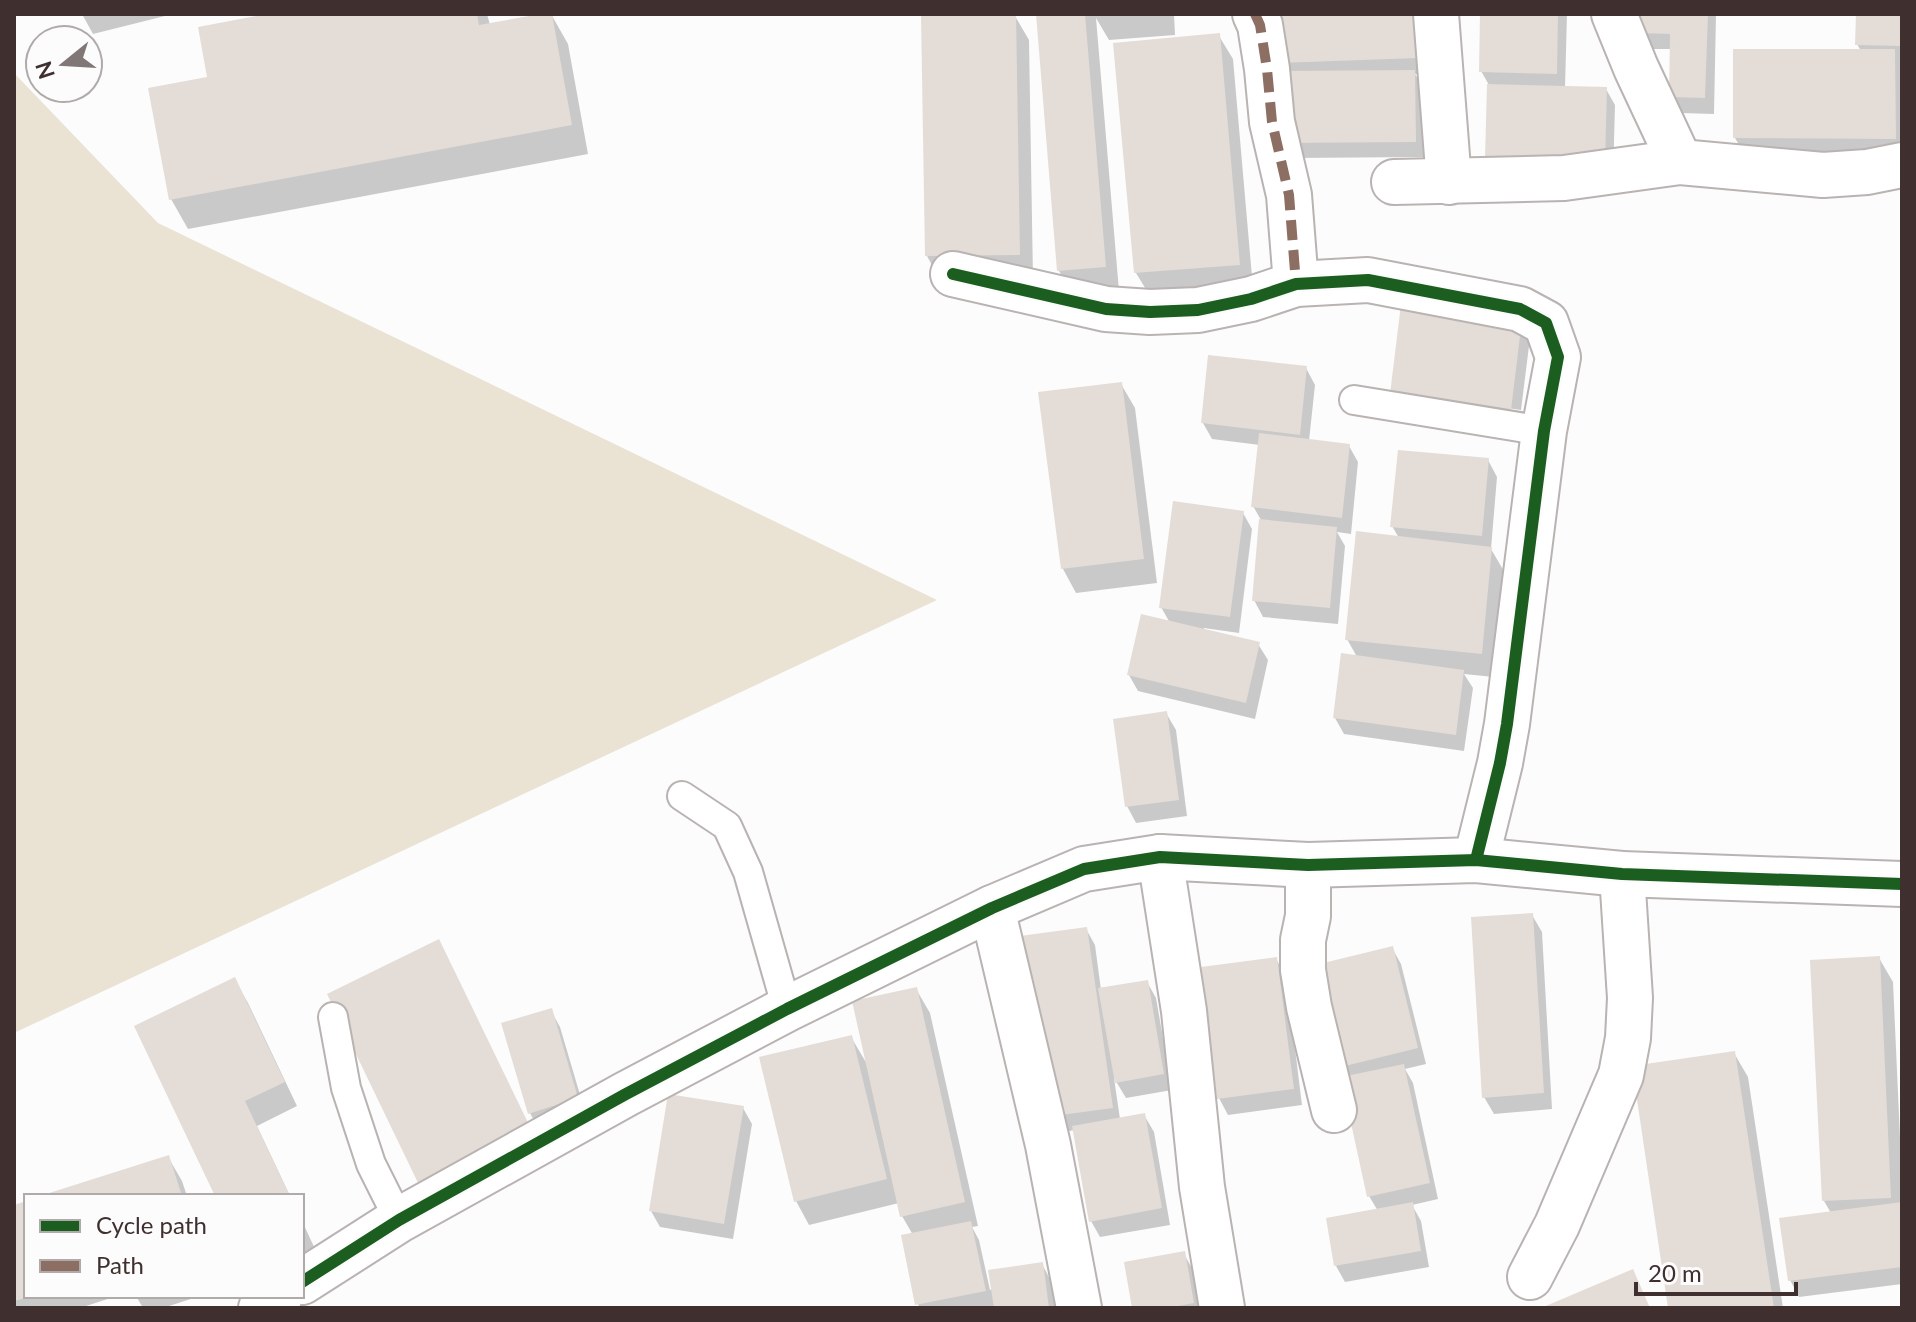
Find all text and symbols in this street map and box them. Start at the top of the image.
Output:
north arrow [24,24,104,104]
text: N [29,58,60,83]
legend [24,1194,304,1298]
text: Cycle path [96,1210,207,1239]
scale bar [1636,1246,1796,1296]
text: Path [96,1250,144,1279]
text: 20 m [1648,1258,1702,1287]

